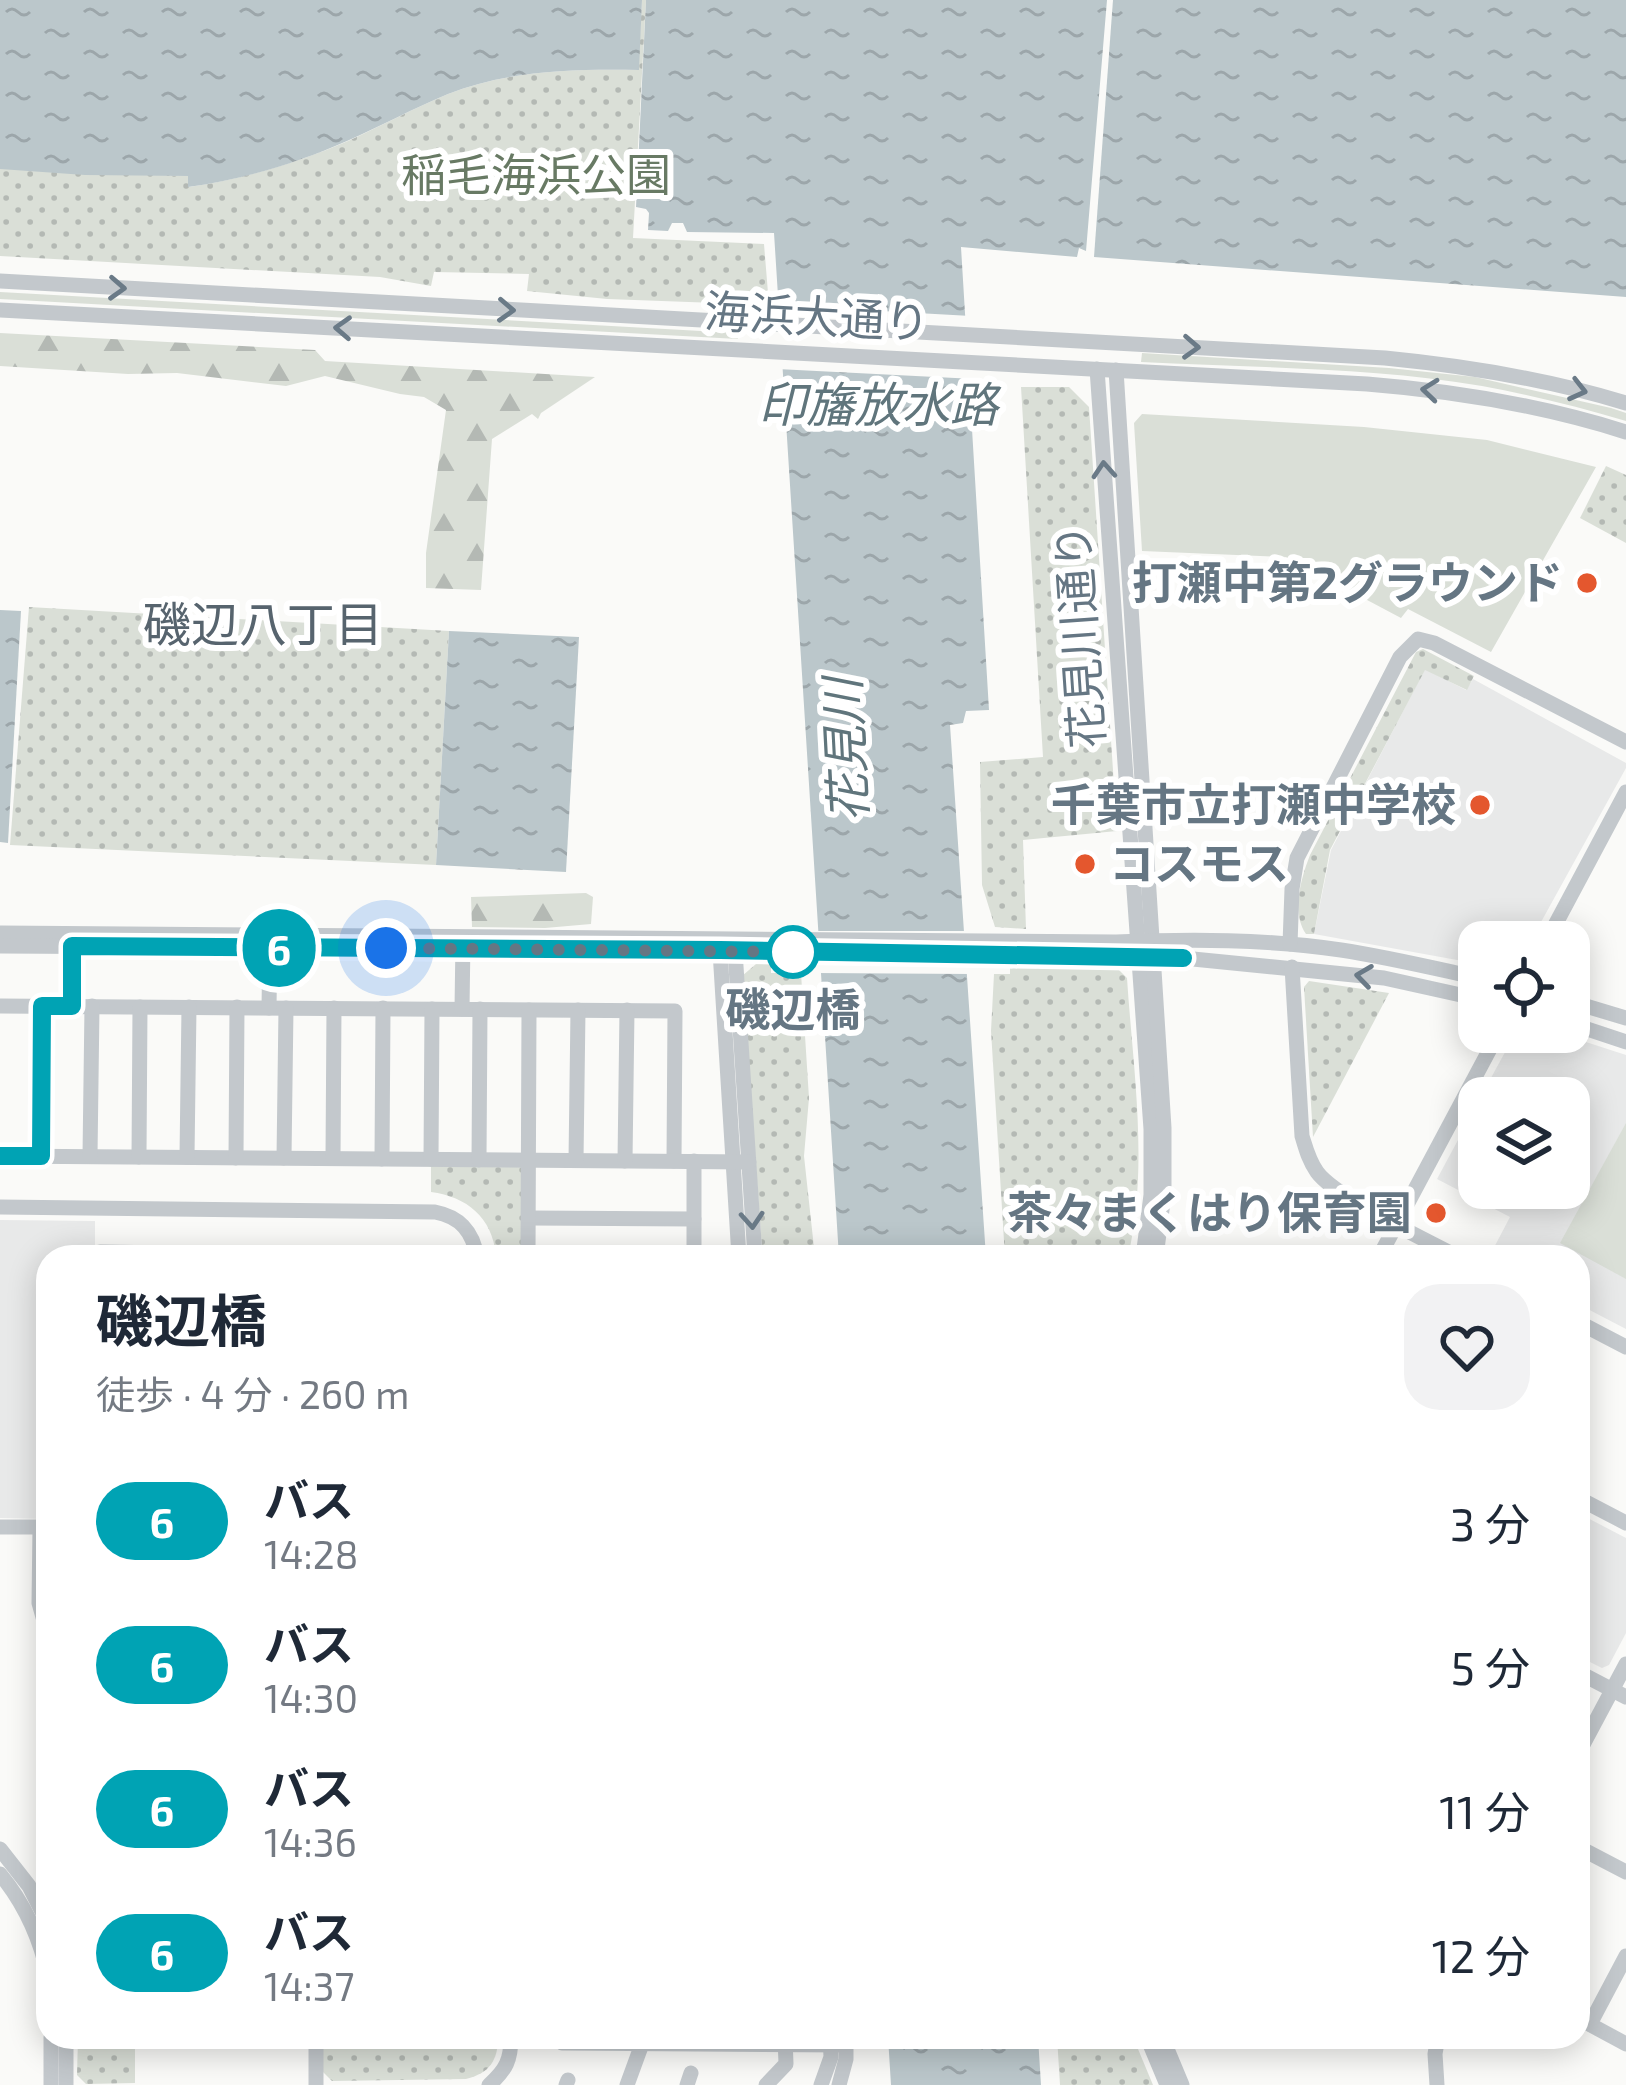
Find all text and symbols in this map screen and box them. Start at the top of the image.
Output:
park label: 稲毛海浜公園 [401,146,671,200]
one-way arrow [108,275,127,301]
street label: 海浜大通り [703,282,931,348]
one-way arrow [497,297,516,323]
one-way arrow [333,315,352,341]
one-way arrow [1182,334,1201,360]
water label: 印旛放水路 [758,374,1002,432]
one-way arrow [1567,376,1587,401]
one-way arrow [1420,378,1439,403]
one-way arrow [1091,460,1117,479]
street label: 花見川通り [1043,522,1113,750]
place label: 打瀬中第2グラウンド [1132,554,1563,608]
marker: 打瀬中第2グラウンド [1574,570,1600,596]
district label: 磯辺八丁目 [143,594,383,652]
water label: 花見川 [811,672,877,824]
place label: 千葉市立打瀬中学校 [1051,776,1456,830]
marker: 千葉市立打瀬中学校 [1467,792,1493,818]
place label: コスモス [1109,835,1289,889]
marker: コスモス [1072,851,1098,877]
line badge: 6 [240,909,318,987]
your location [356,918,416,978]
map controls [1458,921,1590,1209]
button: locate [1458,921,1590,1053]
text: 6 [267,923,291,973]
marker: 磯辺橋 [768,927,818,977]
one-way arrow [1355,964,1374,990]
place label: 磯辺橋 [725,981,861,1035]
button: layers [1458,1077,1590,1209]
place label: 茶々まくはり保育園 [1007,1184,1412,1238]
marker: 茶々まくはり保育園 [1423,1200,1449,1226]
one-way arrow [739,1211,765,1230]
button: heart [1404,1284,1530,1410]
text: 磯辺橋 [96,1285,267,1353]
text: 徒歩 · 4 分 · 260 m [96,1370,409,1417]
text: バス [264,1472,354,1526]
text: 6 [150,1496,174,1546]
text: 3 分 [1450,1496,1530,1550]
text: 14:28 [264,1530,358,1577]
text: バス [264,1616,354,1670]
text: 6 [150,1640,174,1690]
text: 5 分 [1451,1640,1530,1694]
text: 14:30 [264,1674,358,1721]
text: バス [264,1760,354,1814]
text: 6 [150,1784,174,1834]
text: 11 分 [1439,1784,1530,1838]
text: 14:36 [264,1818,357,1865]
text: バス [264,1904,354,1958]
text: 6 [150,1928,174,1978]
text: 12 分 [1432,1928,1530,1982]
text: 14:37 [264,1962,354,2009]

